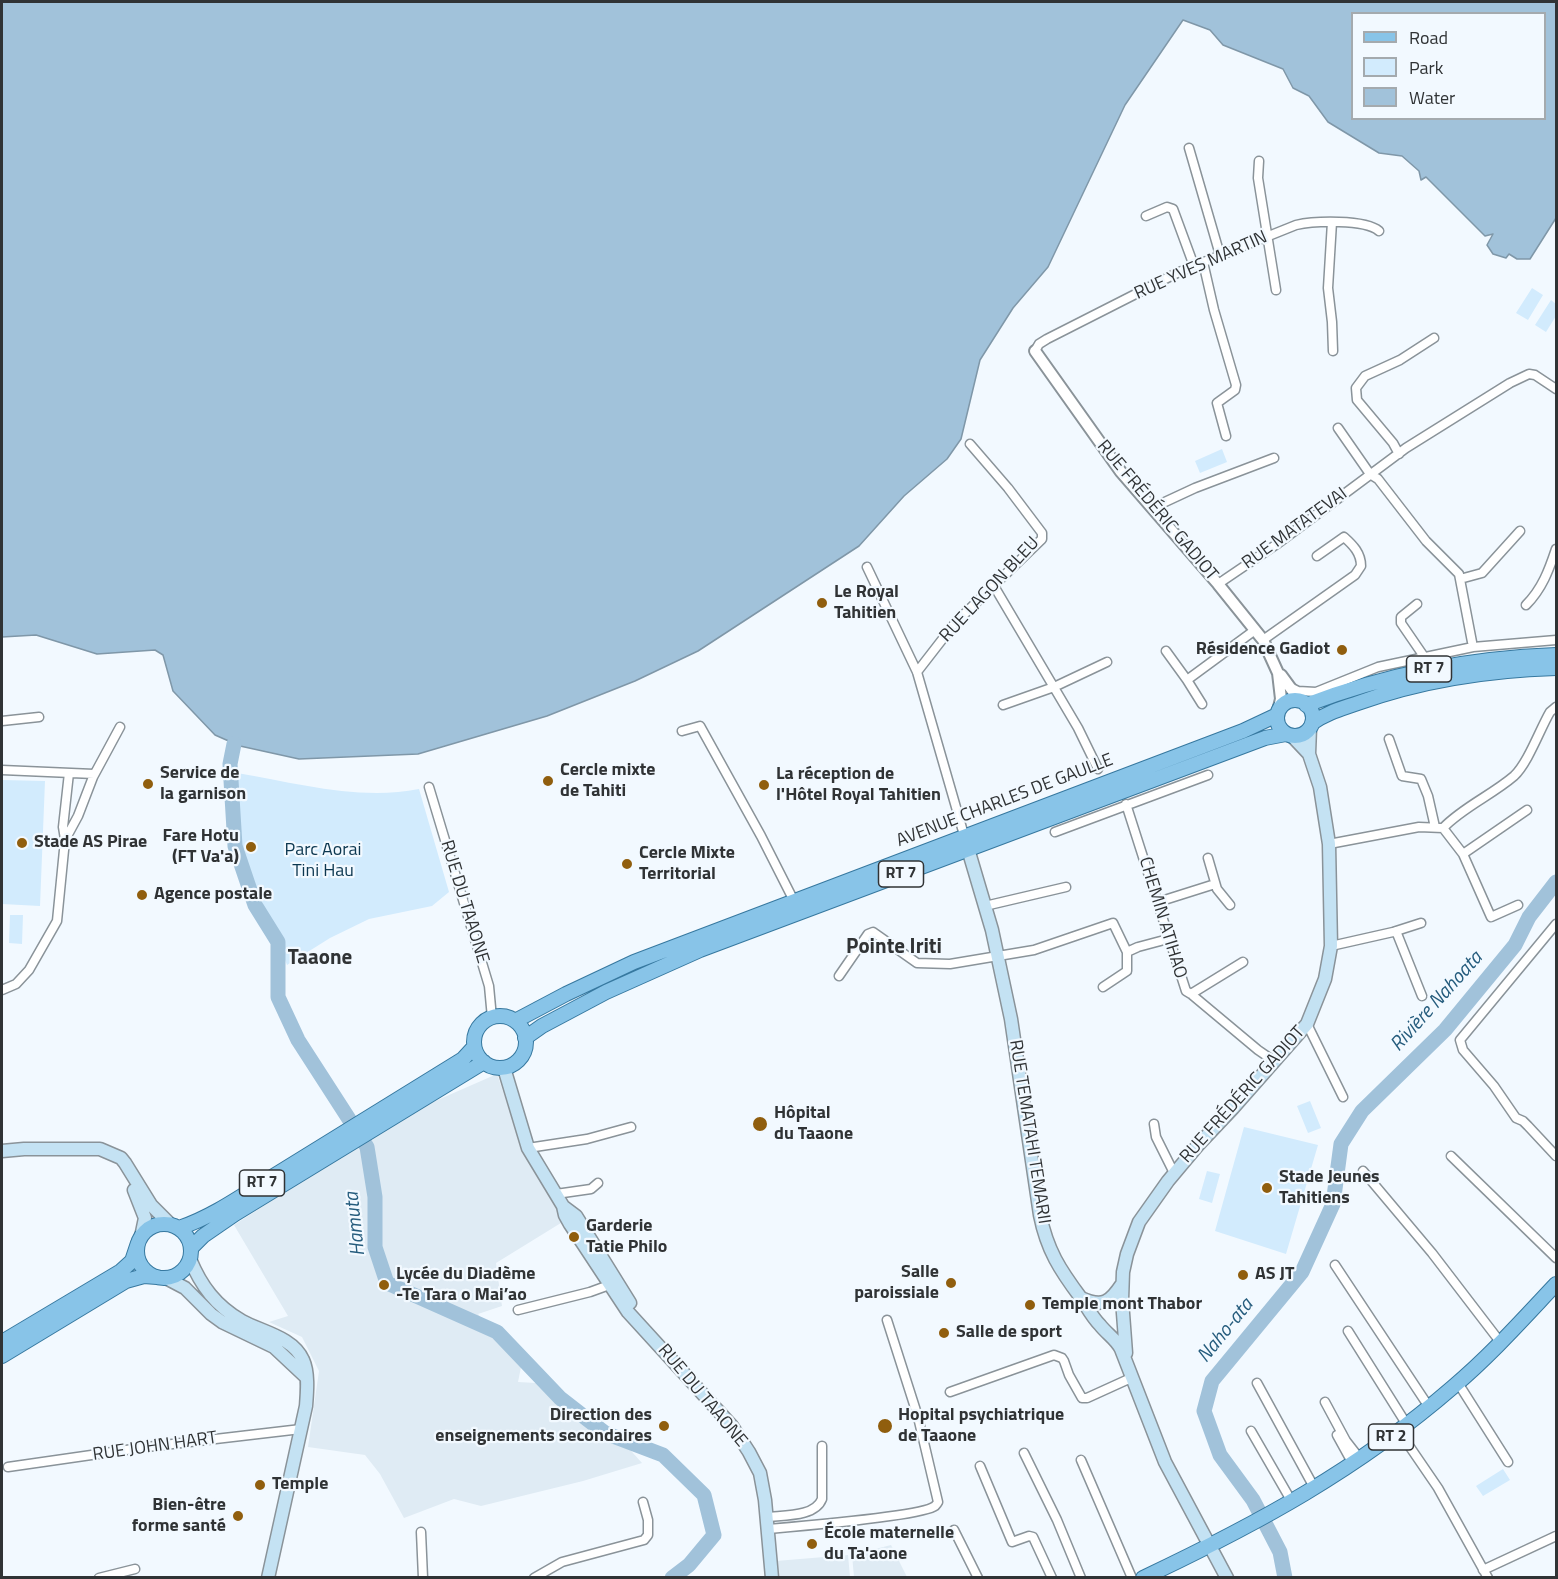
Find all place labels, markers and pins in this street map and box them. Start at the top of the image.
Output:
place label: Le Royal Tahitien [834,582,899,624]
marker: Le Royal Tahitien [815,596,829,610]
place label: Résidence Gadiot [1196,639,1330,661]
marker: Résidence Gadiot [1335,643,1349,657]
place label: Cercle mixte de Tahiti [560,760,656,802]
place label: Service de la garnison [160,763,246,806]
place label: La réception de l'Hôtel Royal Tahitien [776,764,941,806]
marker: Cercle mixte de Tahiti [541,774,555,788]
marker: Service de la garnison [141,777,155,791]
marker: La réception de l'Hôtel Royal Tahitien [757,778,771,792]
place label: Fare Hotu (FT Va'a) [163,826,239,868]
place label: Stade AS Pirae [34,832,147,854]
marker: Stade AS Pirae [15,836,29,850]
marker: Fare Hotu (FT Va'a) [244,840,258,854]
place label: Cercle Mixte Territorial [639,843,735,886]
marker: Cercle Mixte Territorial [620,857,634,871]
place label: Agence postale [154,884,272,906]
marker: Agence postale [135,888,149,902]
place label: Hôpital du Taaone [774,1103,853,1146]
marker: Hôpital du Taaone [751,1115,769,1133]
place label: Stade Jeunes Tahitiens [1279,1167,1380,1210]
marker: Stade Jeunes Tahitiens [1260,1181,1274,1195]
place label: Garderie Tatie Philo [586,1216,667,1258]
marker: Garderie Tatie Philo [567,1230,581,1244]
place label: Salle paroissiale [854,1262,939,1304]
place label: Lycée du Diadème -Te Tara o Mai’ao [396,1264,535,1306]
place label: AS JT [1255,1264,1294,1286]
marker: AS JT [1236,1268,1250,1282]
marker: Salle paroissiale [944,1276,958,1290]
marker: Lycée du Diadème -Te Tara o Mai’ao [377,1278,391,1292]
place label: Temple mont Thabor [1042,1294,1202,1316]
marker: Temple mont Thabor [1023,1298,1037,1312]
place label: Salle de sport [956,1322,1062,1344]
marker: Salle de sport [937,1326,951,1340]
place label: Direction des enseignements secondaires [435,1405,652,1448]
place label: Hopital psychiatrique de Taaone [898,1405,1064,1448]
marker: Hopital psychiatrique de Taaone [876,1417,894,1435]
marker: Direction des enseignements secondaires [657,1419,671,1433]
place label: Temple [272,1474,328,1496]
marker: Temple [253,1478,267,1492]
place label: Bien-être forme santé [132,1495,226,1538]
marker: Bien-être forme santé [231,1509,245,1523]
place label: École maternelle du Ta'aone [824,1523,954,1565]
marker: École maternelle du Ta'aone [805,1537,819,1551]

